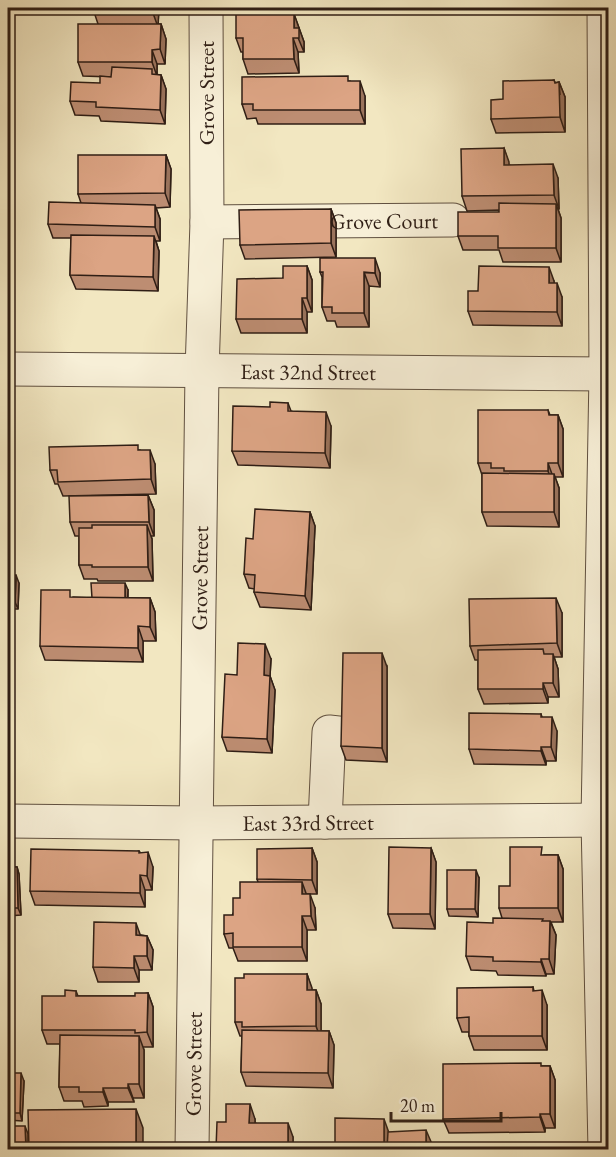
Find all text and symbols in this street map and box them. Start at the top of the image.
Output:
street label: Grove Street [192,41,221,145]
street label: Grove Court [330,206,438,236]
street label: East 32nd Street [240,356,376,387]
street label: Grove Street [184,526,215,630]
street label: East 33rd Street [242,807,374,837]
street label: Grove Street [178,1012,208,1116]
scale bar [391,1085,500,1123]
text: 20 m [400,1094,435,1117]

